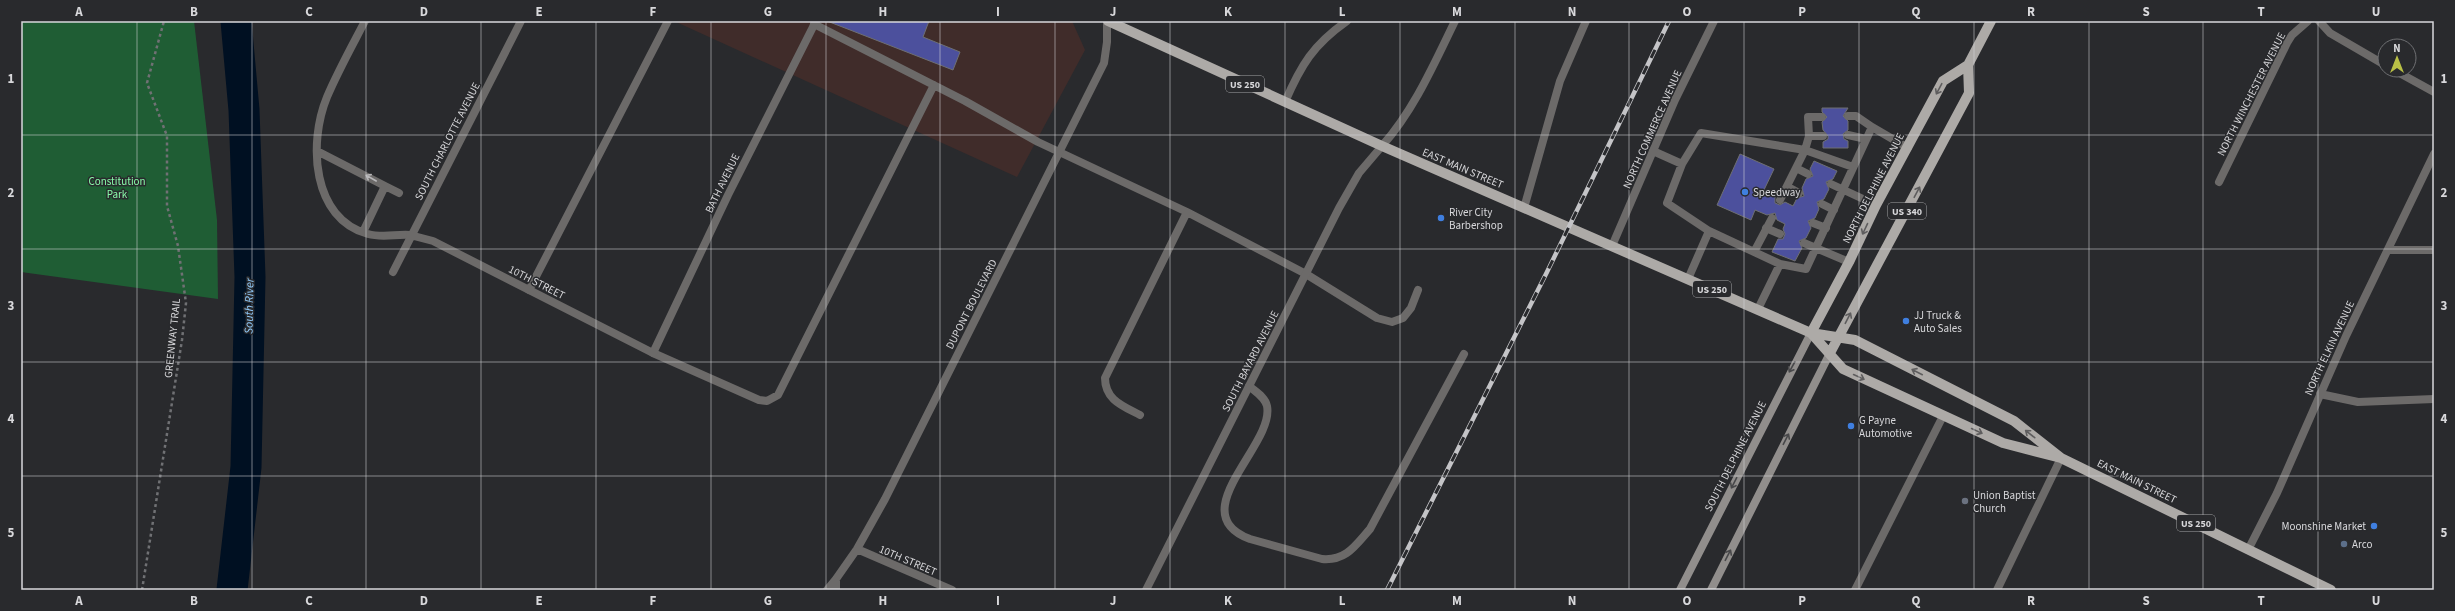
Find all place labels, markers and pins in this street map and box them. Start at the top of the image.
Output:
place label: Speedway [1753,185,1800,200]
marker: Speedway [1740,187,1750,197]
place label: River City Barbershop [1449,205,1503,233]
marker: River City Barbershop [1436,213,1446,223]
place label: JJ Truck & Auto Sales [1914,308,1962,336]
marker: JJ Truck & Auto Sales [1901,316,1911,326]
place label: G Payne Automotive [1859,413,1913,441]
marker: G Payne Automotive [1846,421,1856,431]
place label: Union Baptist Church [1973,488,2036,516]
marker: Union Baptist Church [1960,496,1970,506]
place label: Moonshine Market [2281,519,2366,534]
marker: Moonshine Market [2369,521,2379,531]
place label: Arco [2352,537,2372,552]
marker: Arco [2339,539,2349,549]

